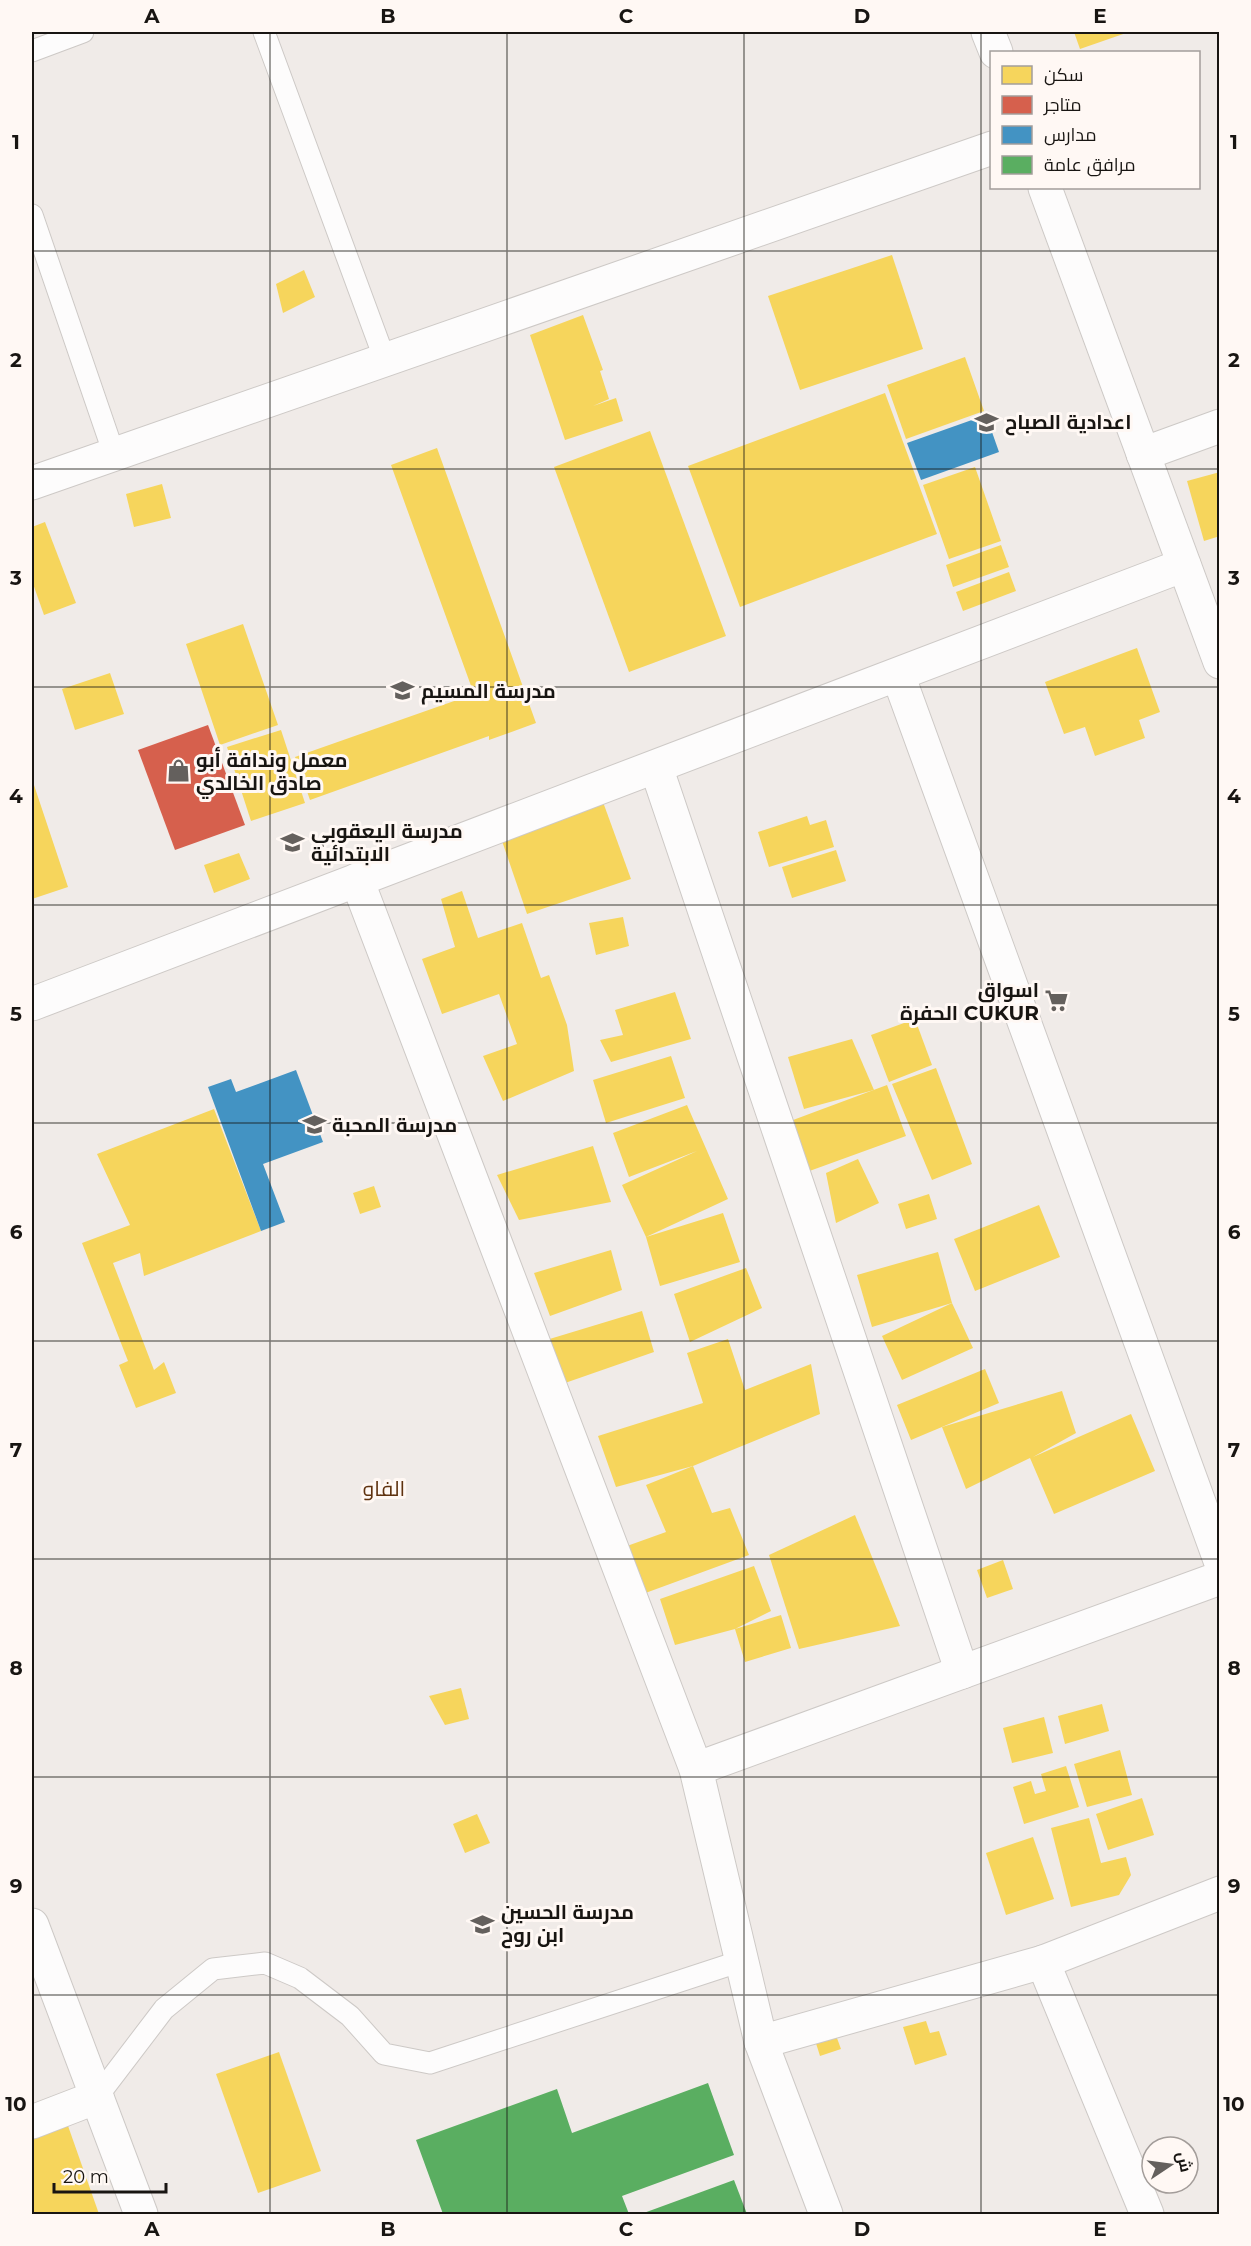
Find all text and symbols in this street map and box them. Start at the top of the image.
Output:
text: A [143,4,160,28]
text: B [380,4,396,28]
text: C [619,4,634,28]
text: D [854,4,870,28]
text: E [1093,4,1107,28]
legend [990,51,1200,189]
text: سكن [1044,64,1083,86]
text: متاجر [1043,94,1082,116]
text: مدارس [1044,124,1097,146]
text: 1 [12,130,20,154]
text: 1 [1230,130,1238,154]
text: مرافق عامة [1044,154,1135,177]
text: 2 [10,348,22,372]
text: 2 [1228,348,1240,372]
school or university icon: اعدادية الصباح [974,409,1000,435]
place label: اعدادية الصباح [1005,410,1131,436]
text: 3 [9,566,22,590]
text: 3 [1227,566,1240,590]
school or university icon: مدرسة المسيم [390,678,416,704]
place label: مدرسة المسيم [421,679,556,705]
place label: معمل وندافة أبو صادق الخالدي [196,746,348,799]
shop icon: معمل وندافة أبو صادق الخالدي [165,758,191,784]
text: 4 [9,784,23,808]
text: 4 [1227,784,1241,808]
place label: مدرسة اليعقوبي الابتدائية [311,819,463,866]
school or university icon: مدرسة اليعقوبي الابتدائية [280,829,306,855]
place label: اسواق الحفرة CUKUR [900,978,1039,1025]
supermarket icon: اسواق الحفرة CUKUR [1044,988,1070,1014]
text: 5 [10,1002,22,1026]
text: 5 [1228,1002,1240,1026]
school or university icon: مدرسة المحبة [301,1112,327,1138]
place label: مدرسة المحبة [332,1113,457,1137]
text: 6 [10,1220,23,1244]
text: 6 [1228,1220,1241,1244]
text: 7 [10,1438,22,1462]
text: 7 [1228,1438,1240,1462]
district label: الفاو [363,1476,405,1501]
text: 8 [9,1656,23,1680]
text: 8 [1227,1656,1241,1680]
text: 9 [10,1874,22,1898]
text: 9 [1228,1874,1240,1898]
place label: مدرسة الحسين ابن روح [501,1900,634,1949]
school or university icon: مدرسة الحسين ابن روح [470,1911,496,1937]
text: 10 [5,2092,27,2116]
text: 10 [1223,2092,1245,2116]
north arrow [1140,2135,1200,2195]
text: ش [1173,2150,1196,2174]
scale bar [54,2156,166,2194]
text: 20 m [63,2166,109,2188]
text: A [143,2217,160,2241]
text: B [380,2217,396,2241]
text: C [619,2217,634,2241]
text: D [854,2217,870,2241]
text: E [1093,2217,1107,2241]

